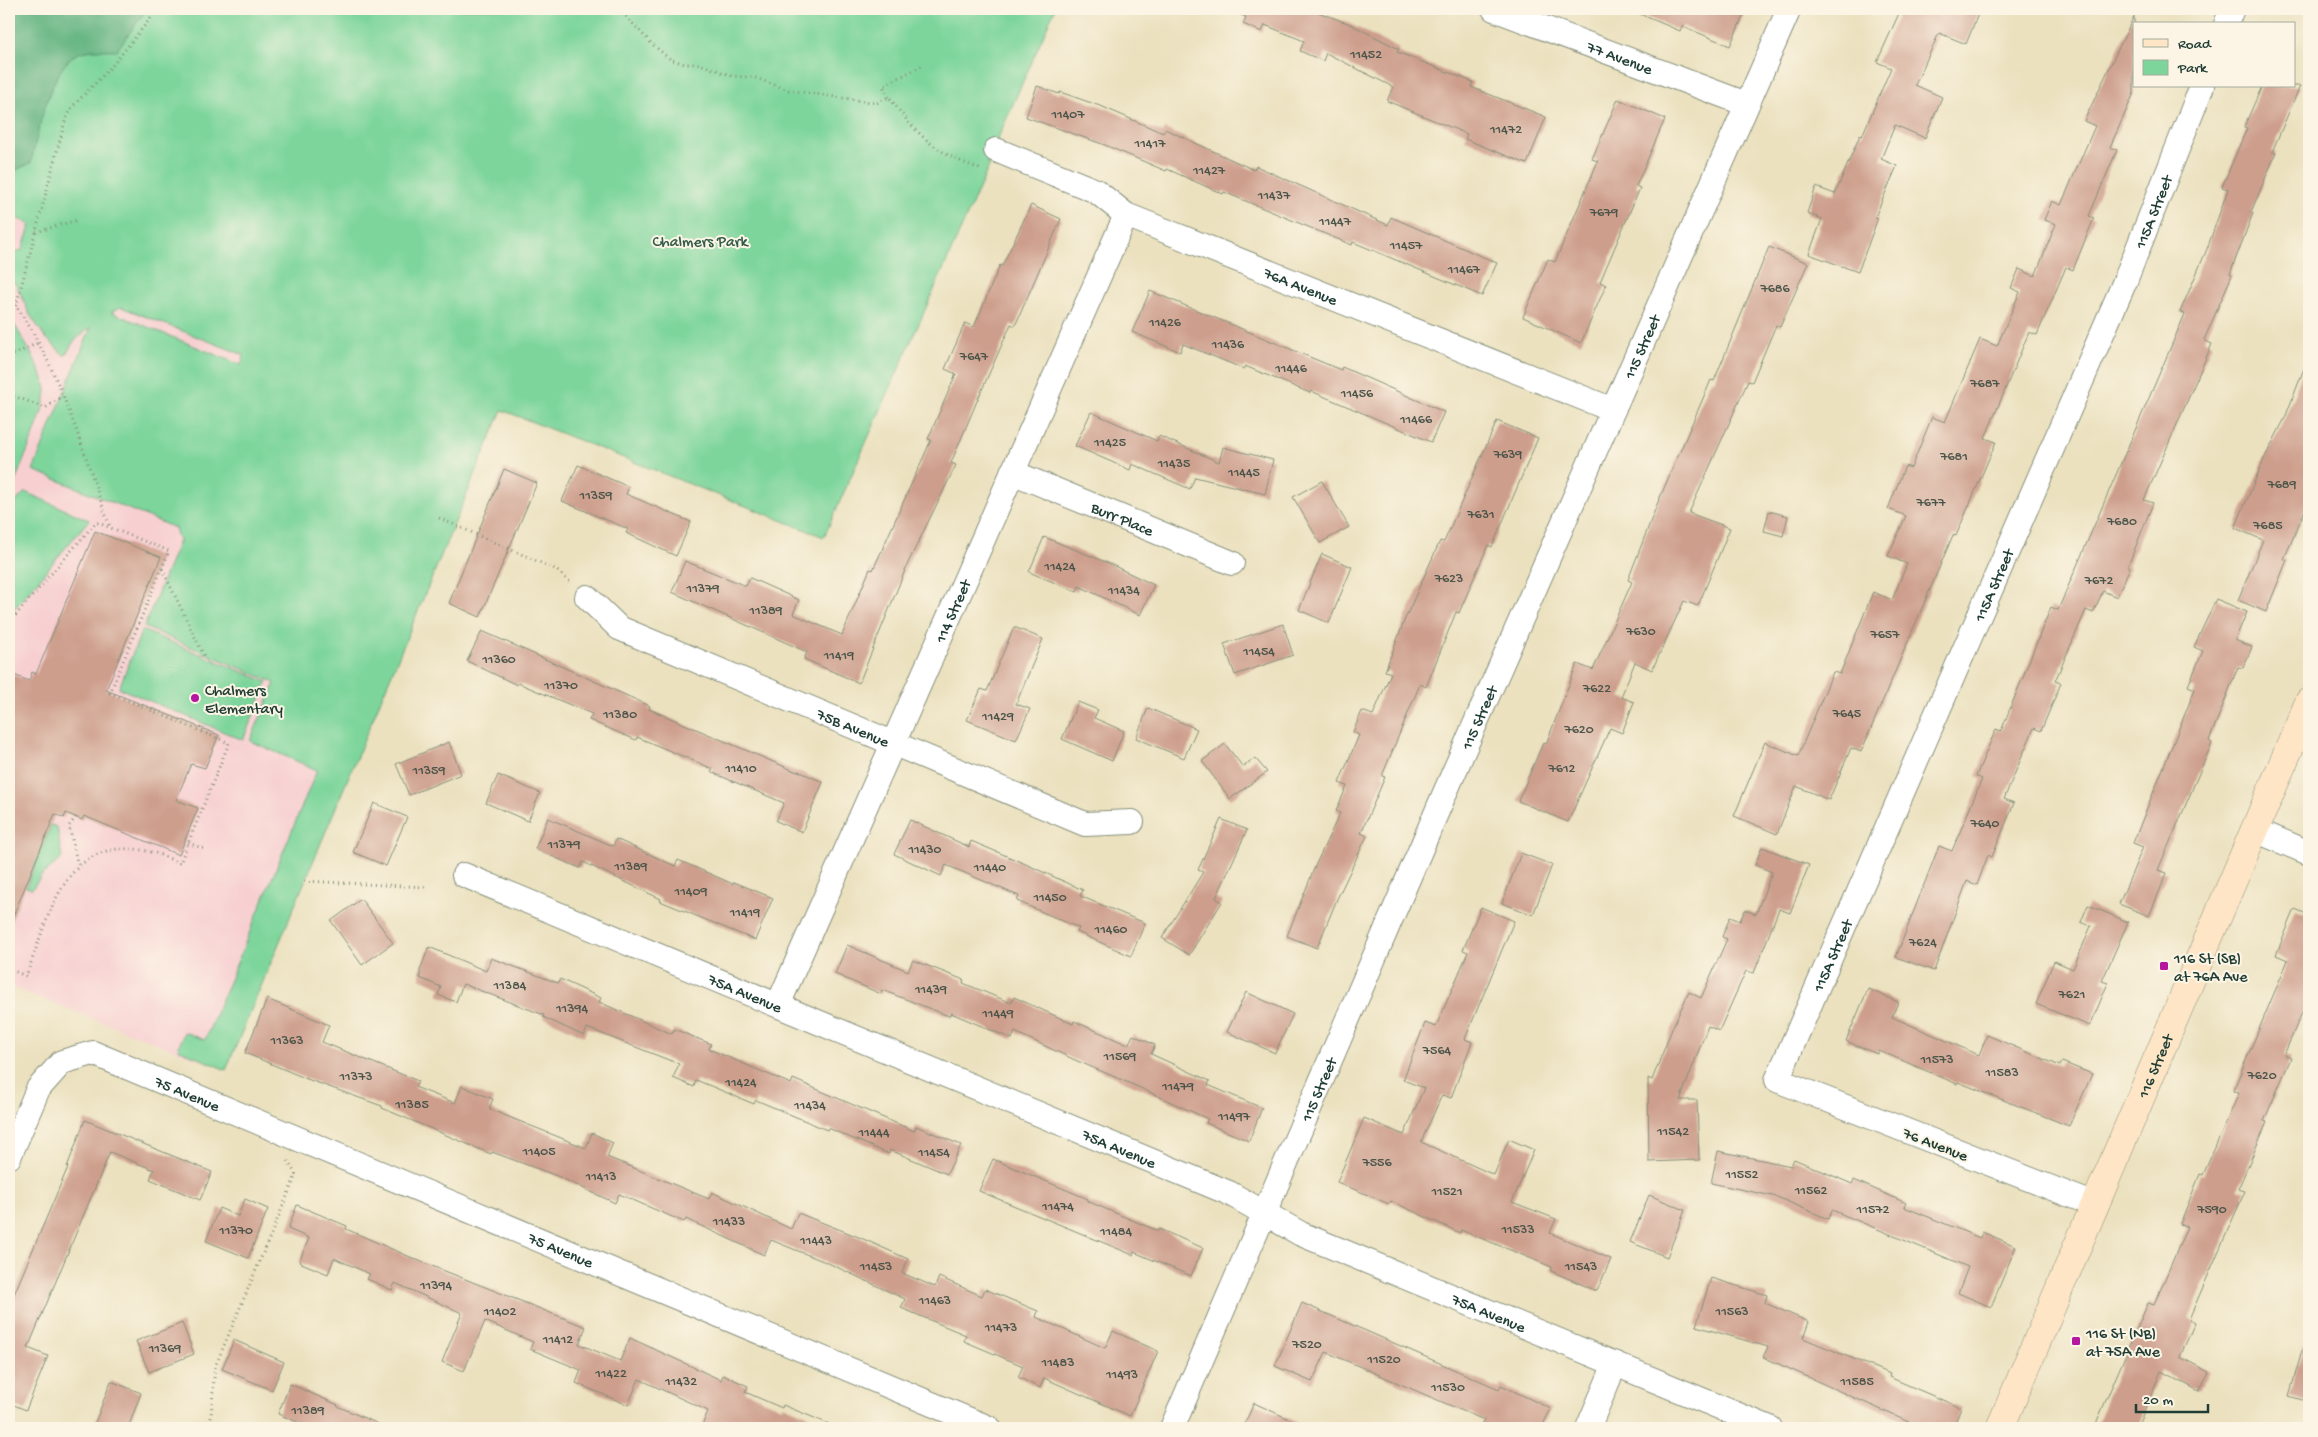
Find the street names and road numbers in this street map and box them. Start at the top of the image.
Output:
street label: 77 Avenue [1583,39,1655,81]
street label: 115A Street [2132,172,2179,253]
street label: 76A Avenue [1259,265,1340,312]
street label: 115 Street [1621,311,1667,383]
street label: Burr Place [1087,499,1156,543]
street label: 115A Street [1971,545,2021,626]
street label: 114 Street [932,576,978,647]
street label: 115 Street [1459,682,1504,754]
street label: 75B Avenue [812,706,892,754]
street label: 115A Street [1810,916,1859,997]
street label: 75A Avenue [704,971,785,1019]
street label: 116 Street [2135,1031,2180,1103]
street label: 115 Street [1298,1054,1344,1126]
street label: 75 Avenue [150,1073,222,1118]
street label: 76 Avenue [1899,1125,1971,1168]
street label: 75A Avenue [1078,1127,1159,1175]
street label: 75 Avenue [524,1230,596,1275]
street label: 75A Avenue [1447,1291,1528,1339]

